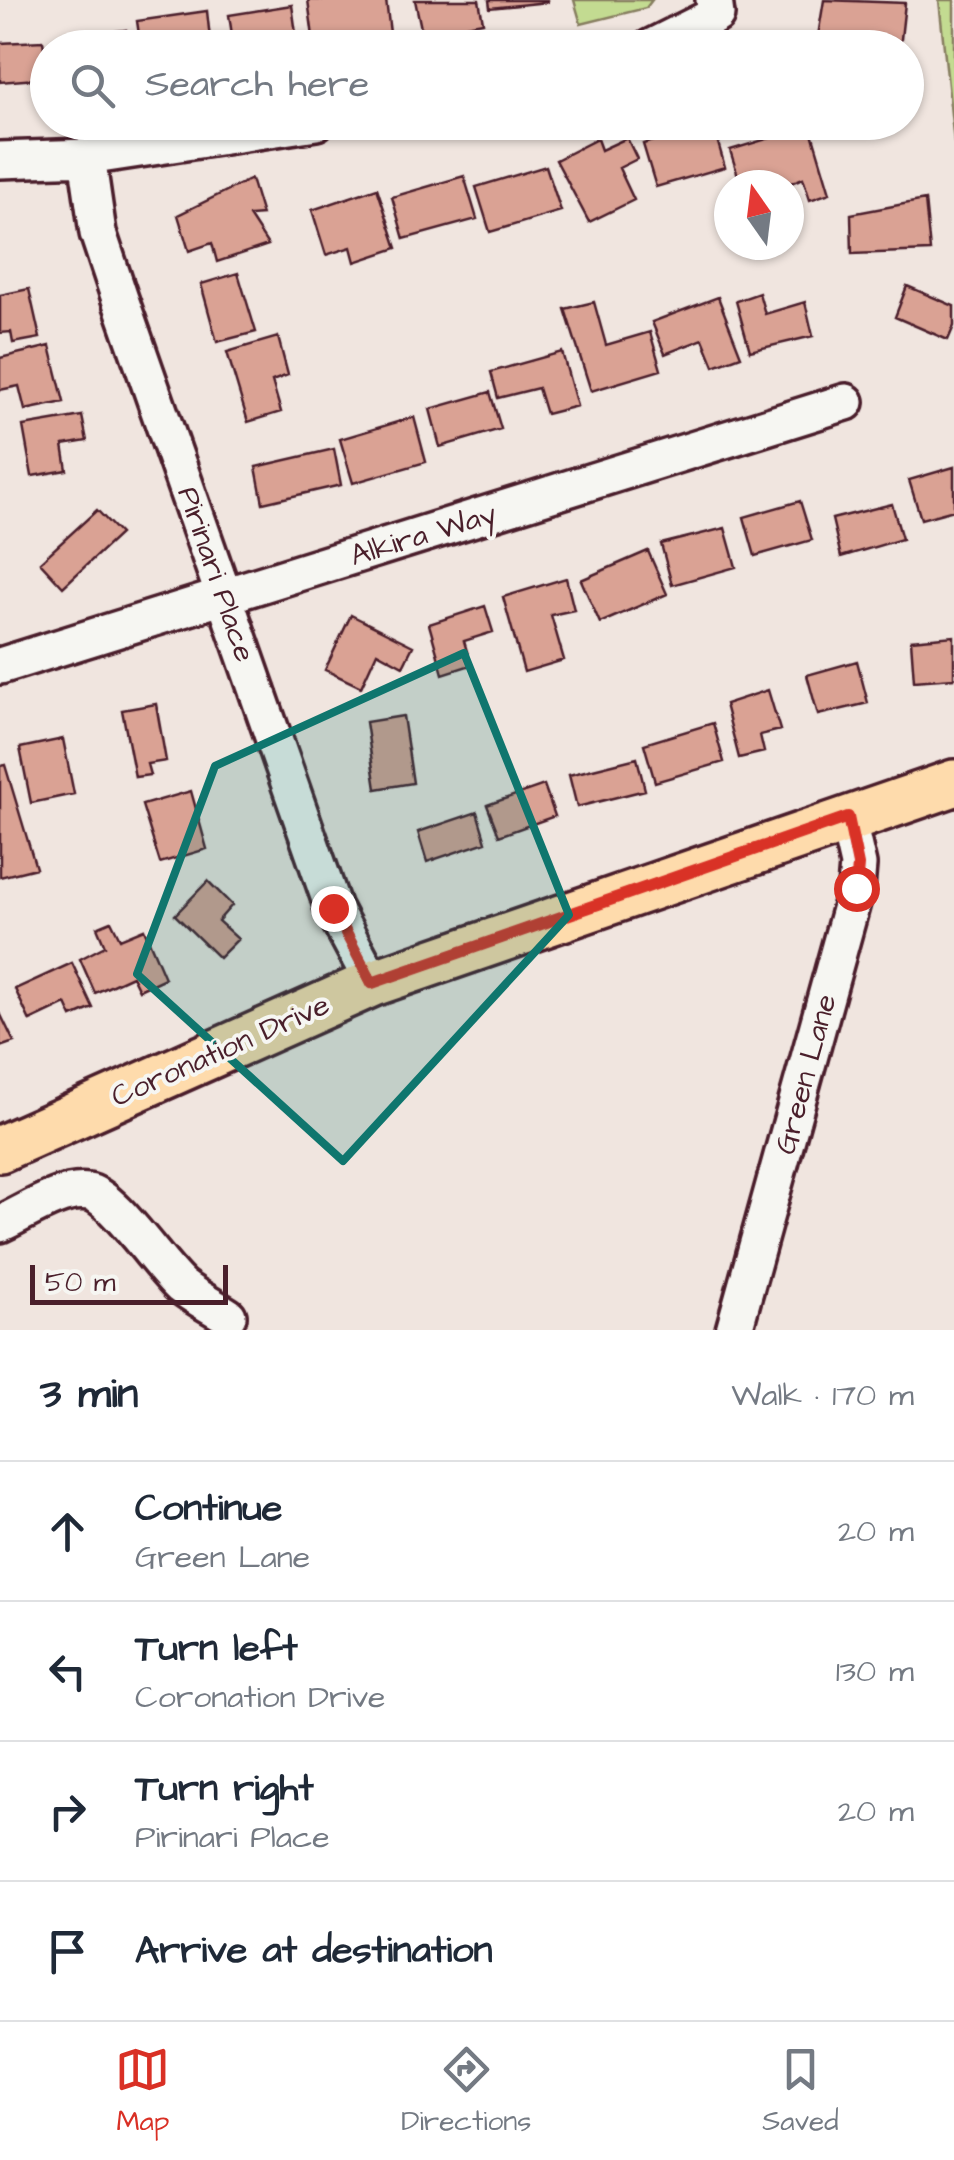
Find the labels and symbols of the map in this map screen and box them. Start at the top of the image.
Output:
north arrow [714,170,804,260]
street label: Pirinari Place [166,481,266,667]
street label: Alkira Way [345,493,502,578]
route start [834,866,880,912]
route end [311,886,357,932]
street label: Coronation Drive [105,984,336,1118]
street label: Green Lane [764,990,847,1159]
scale bar [30,1260,228,1304]

